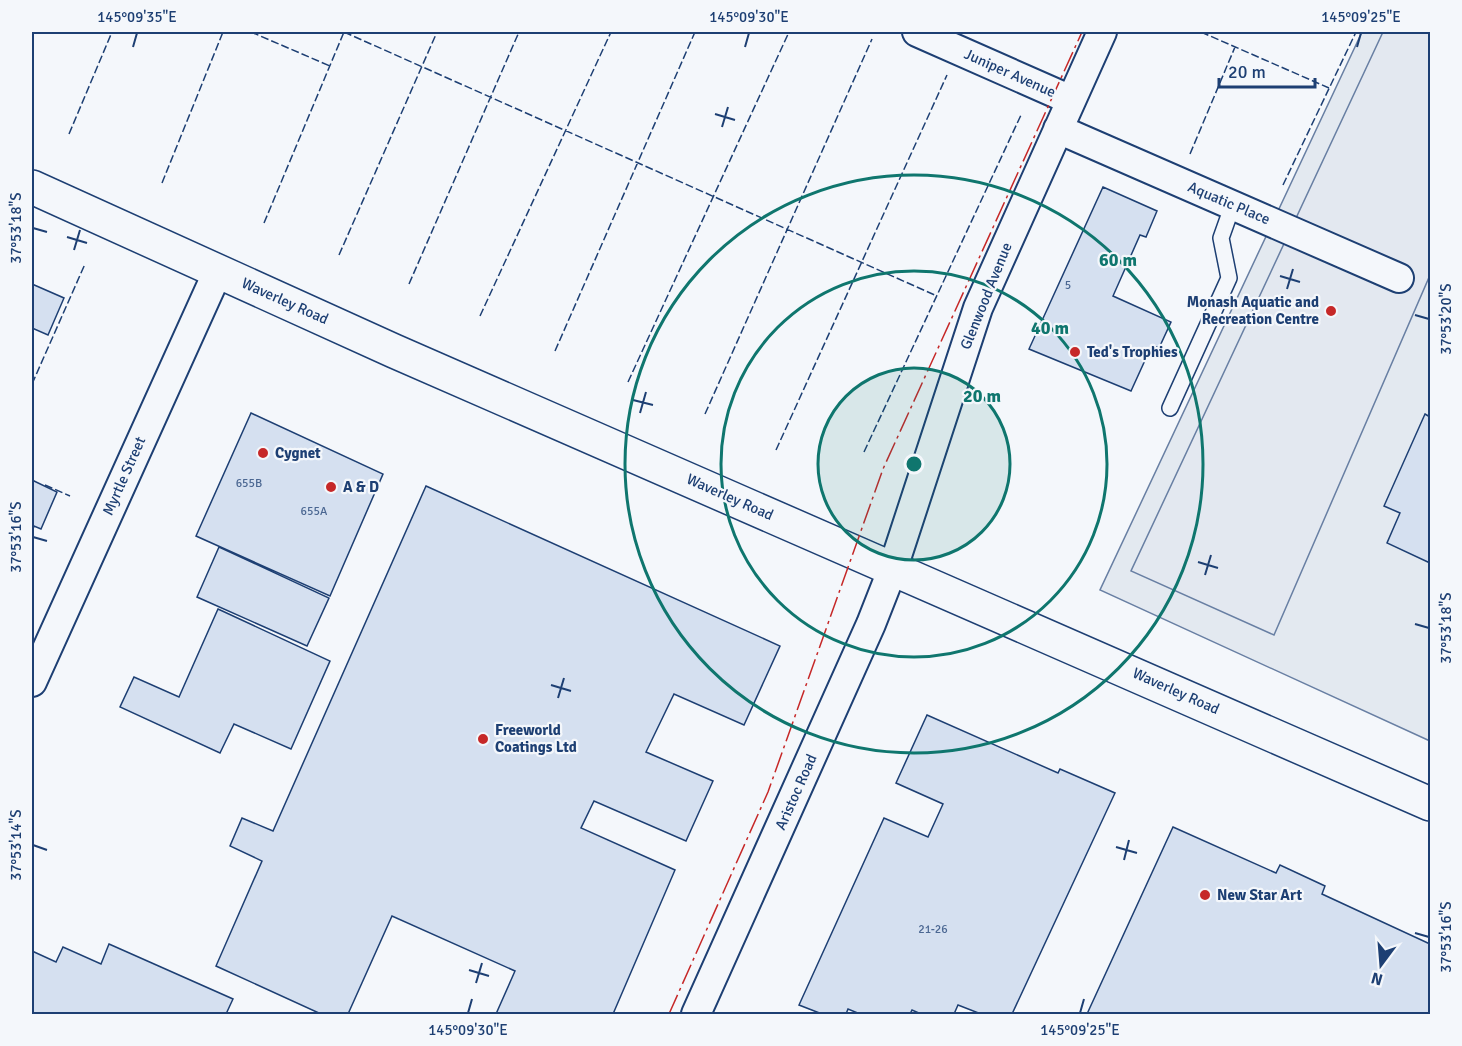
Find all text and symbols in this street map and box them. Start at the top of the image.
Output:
text: 145°09'35"E [97,8,177,26]
text: 145°09'30"E [709,8,789,26]
text: 145°09'25"E [1321,8,1401,26]
street label: Juniper Avenue [961,45,1059,101]
scale bar [1219,51,1315,89]
text: 20 m [1228,61,1266,83]
street label: Aquatic Place [1185,178,1273,228]
text: 37°53'18"S [7,192,25,264]
street label: Glenwood Avenue [956,240,1016,352]
text: 60 m [1099,249,1137,271]
street label: Waverley Road [239,274,331,328]
house number: 5 [1065,278,1071,293]
text: 37°53'20"S [1437,283,1455,355]
place label: Monash Aquatic and Recreation Centre [1187,293,1319,328]
marker: Monash Aquatic and Recreation Centre [1324,304,1338,318]
text: 40 m [1031,317,1069,339]
place label: Ted's Trophies [1087,343,1178,361]
marker: Ted's Trophies [1068,345,1082,359]
text: 20 m [963,385,1001,407]
street label: Myrtle Street [99,434,149,518]
place label: Cygnet [275,444,321,462]
marker: Cygnet [256,446,270,460]
centre of rings [904,454,924,474]
street label: Waverley Road [684,470,776,524]
house number: 655B [236,476,262,491]
place label: A & D [343,478,379,496]
marker: A & D [324,480,338,494]
text: 37°53'16"S [7,501,25,573]
house number: 655A [301,504,328,519]
text: 37°53'18"S [1437,592,1455,664]
street label: Waverley Road [1130,664,1222,718]
place label: Freeworld Coatings Ltd [495,721,577,756]
marker: Freeworld Coatings Ltd [476,732,490,746]
street label: Aristoc Road [771,751,821,833]
text: 37°53'14"S [7,809,25,881]
place label: New Star Art [1217,886,1302,904]
marker: New Star Art [1198,888,1212,902]
text: 37°53'16"S [1437,901,1455,973]
house number: 21-26 [918,922,948,937]
north arrow [1351,935,1411,995]
text: N [1369,967,1385,990]
text: 145°09'30"E [428,1021,508,1039]
text: 145°09'25"E [1040,1021,1120,1039]

